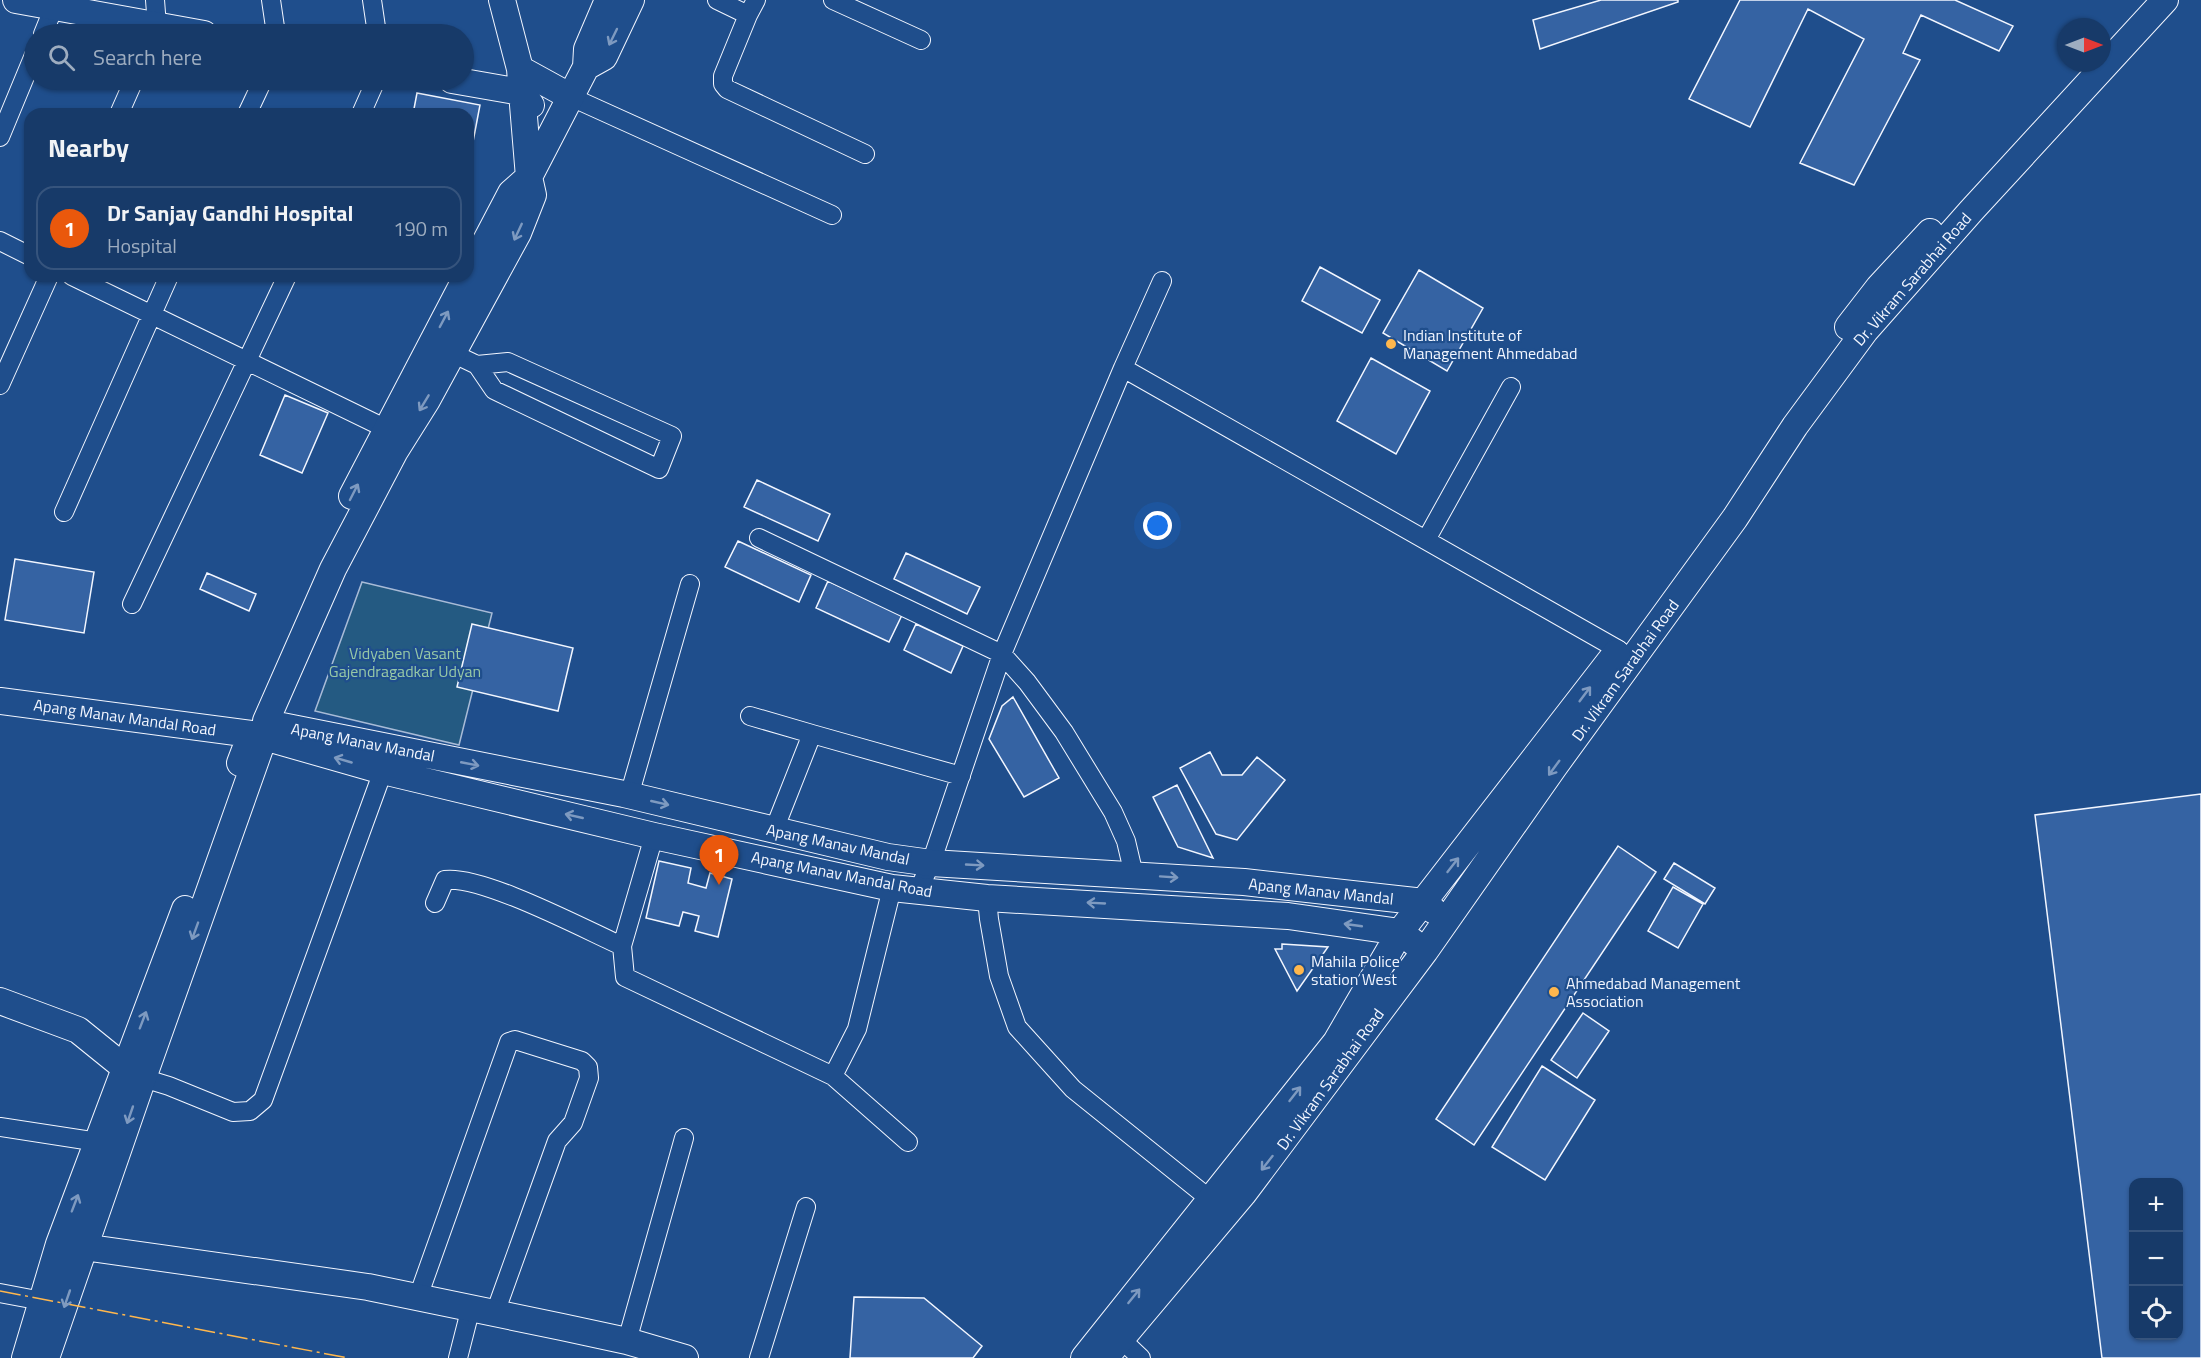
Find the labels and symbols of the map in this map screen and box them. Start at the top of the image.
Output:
north arrow [2057,18,2111,72]
one-way arrow [607,28,618,46]
street label: Dr. Vikram Sarabhai Road [1847,207,1977,351]
one-way arrow [511,223,523,241]
one-way arrow [439,311,450,329]
place label: Indian Institute of Management Ahmedabad [1403,323,1577,365]
marker: Indian Institute of Management Ahmedabad [1384,337,1398,351]
one-way arrow [418,394,430,411]
one-way arrow [348,483,360,501]
your location [1143,511,1172,540]
street label: Dr. Vikram Sarabhai Road [1565,594,1685,746]
park label: Vidyaben Vasant Gajendragadkar Udyan [329,641,481,683]
one-way arrow [1578,686,1591,702]
street label: Apang Manav Mandal Road [32,692,218,742]
street label: Apang Manav Mandal [289,716,437,768]
one-way arrow [334,754,353,765]
one-way arrow [459,759,479,770]
one-way arrow [1548,759,1560,775]
one-way arrow [650,798,670,809]
one-way arrow [564,810,583,822]
street label: Apang Manav Mandal [764,817,912,871]
pin: 1 [700,836,738,885]
street label: Apang Manav Mandal Road [749,845,935,903]
one-way arrow [1446,857,1459,873]
one-way arrow [964,860,984,871]
street label: Apang Manav Mandal [1247,871,1395,911]
one-way arrow [1159,872,1179,883]
one-way arrow [1086,898,1106,909]
one-way arrow [1343,920,1363,931]
one-way arrow [189,921,200,940]
place label: Mahila Police station West [1311,949,1400,991]
marker: Mahila Police station West [1292,963,1306,977]
place label: Ahmedabad Management Association [1566,971,1741,1013]
marker: Ahmedabad Management Association [1547,985,1561,999]
street label: Dr. Vikram Sarabhai Road [1270,1003,1390,1155]
one-way arrow [138,1011,149,1029]
one-way arrow [1288,1087,1301,1103]
one-way arrow [124,1105,135,1124]
one-way arrow [1261,1155,1273,1171]
one-way arrow [70,1194,81,1212]
one-way arrow [1128,1288,1141,1304]
one-way arrow [60,1289,71,1308]

